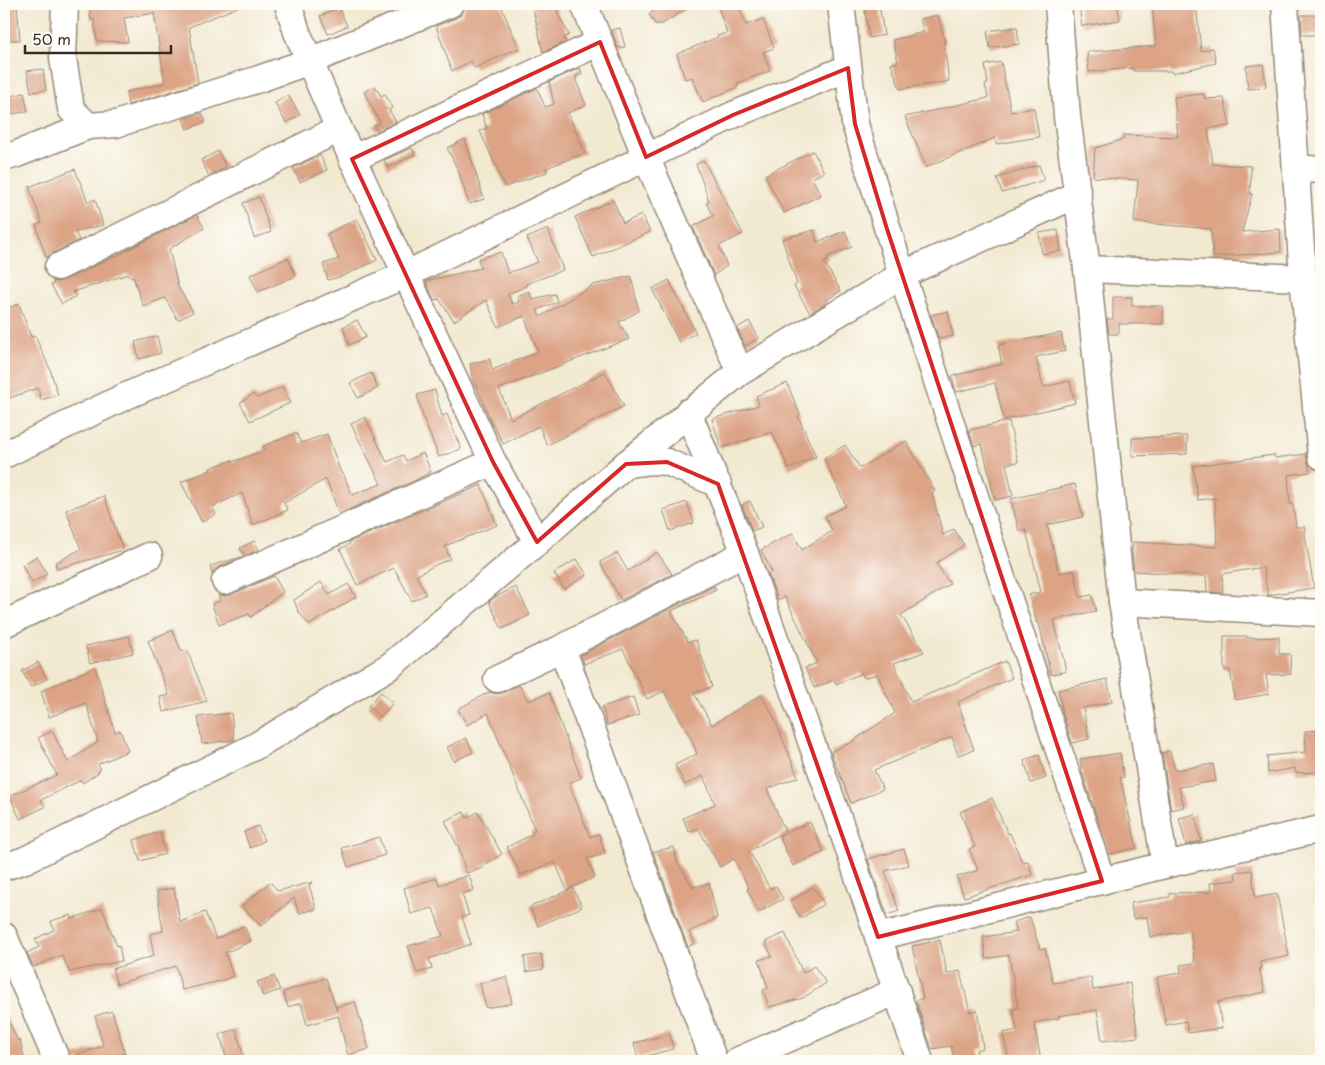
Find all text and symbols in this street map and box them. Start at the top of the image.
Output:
scale bar [25,22,171,54]
text: 50 m [32,27,71,50]

